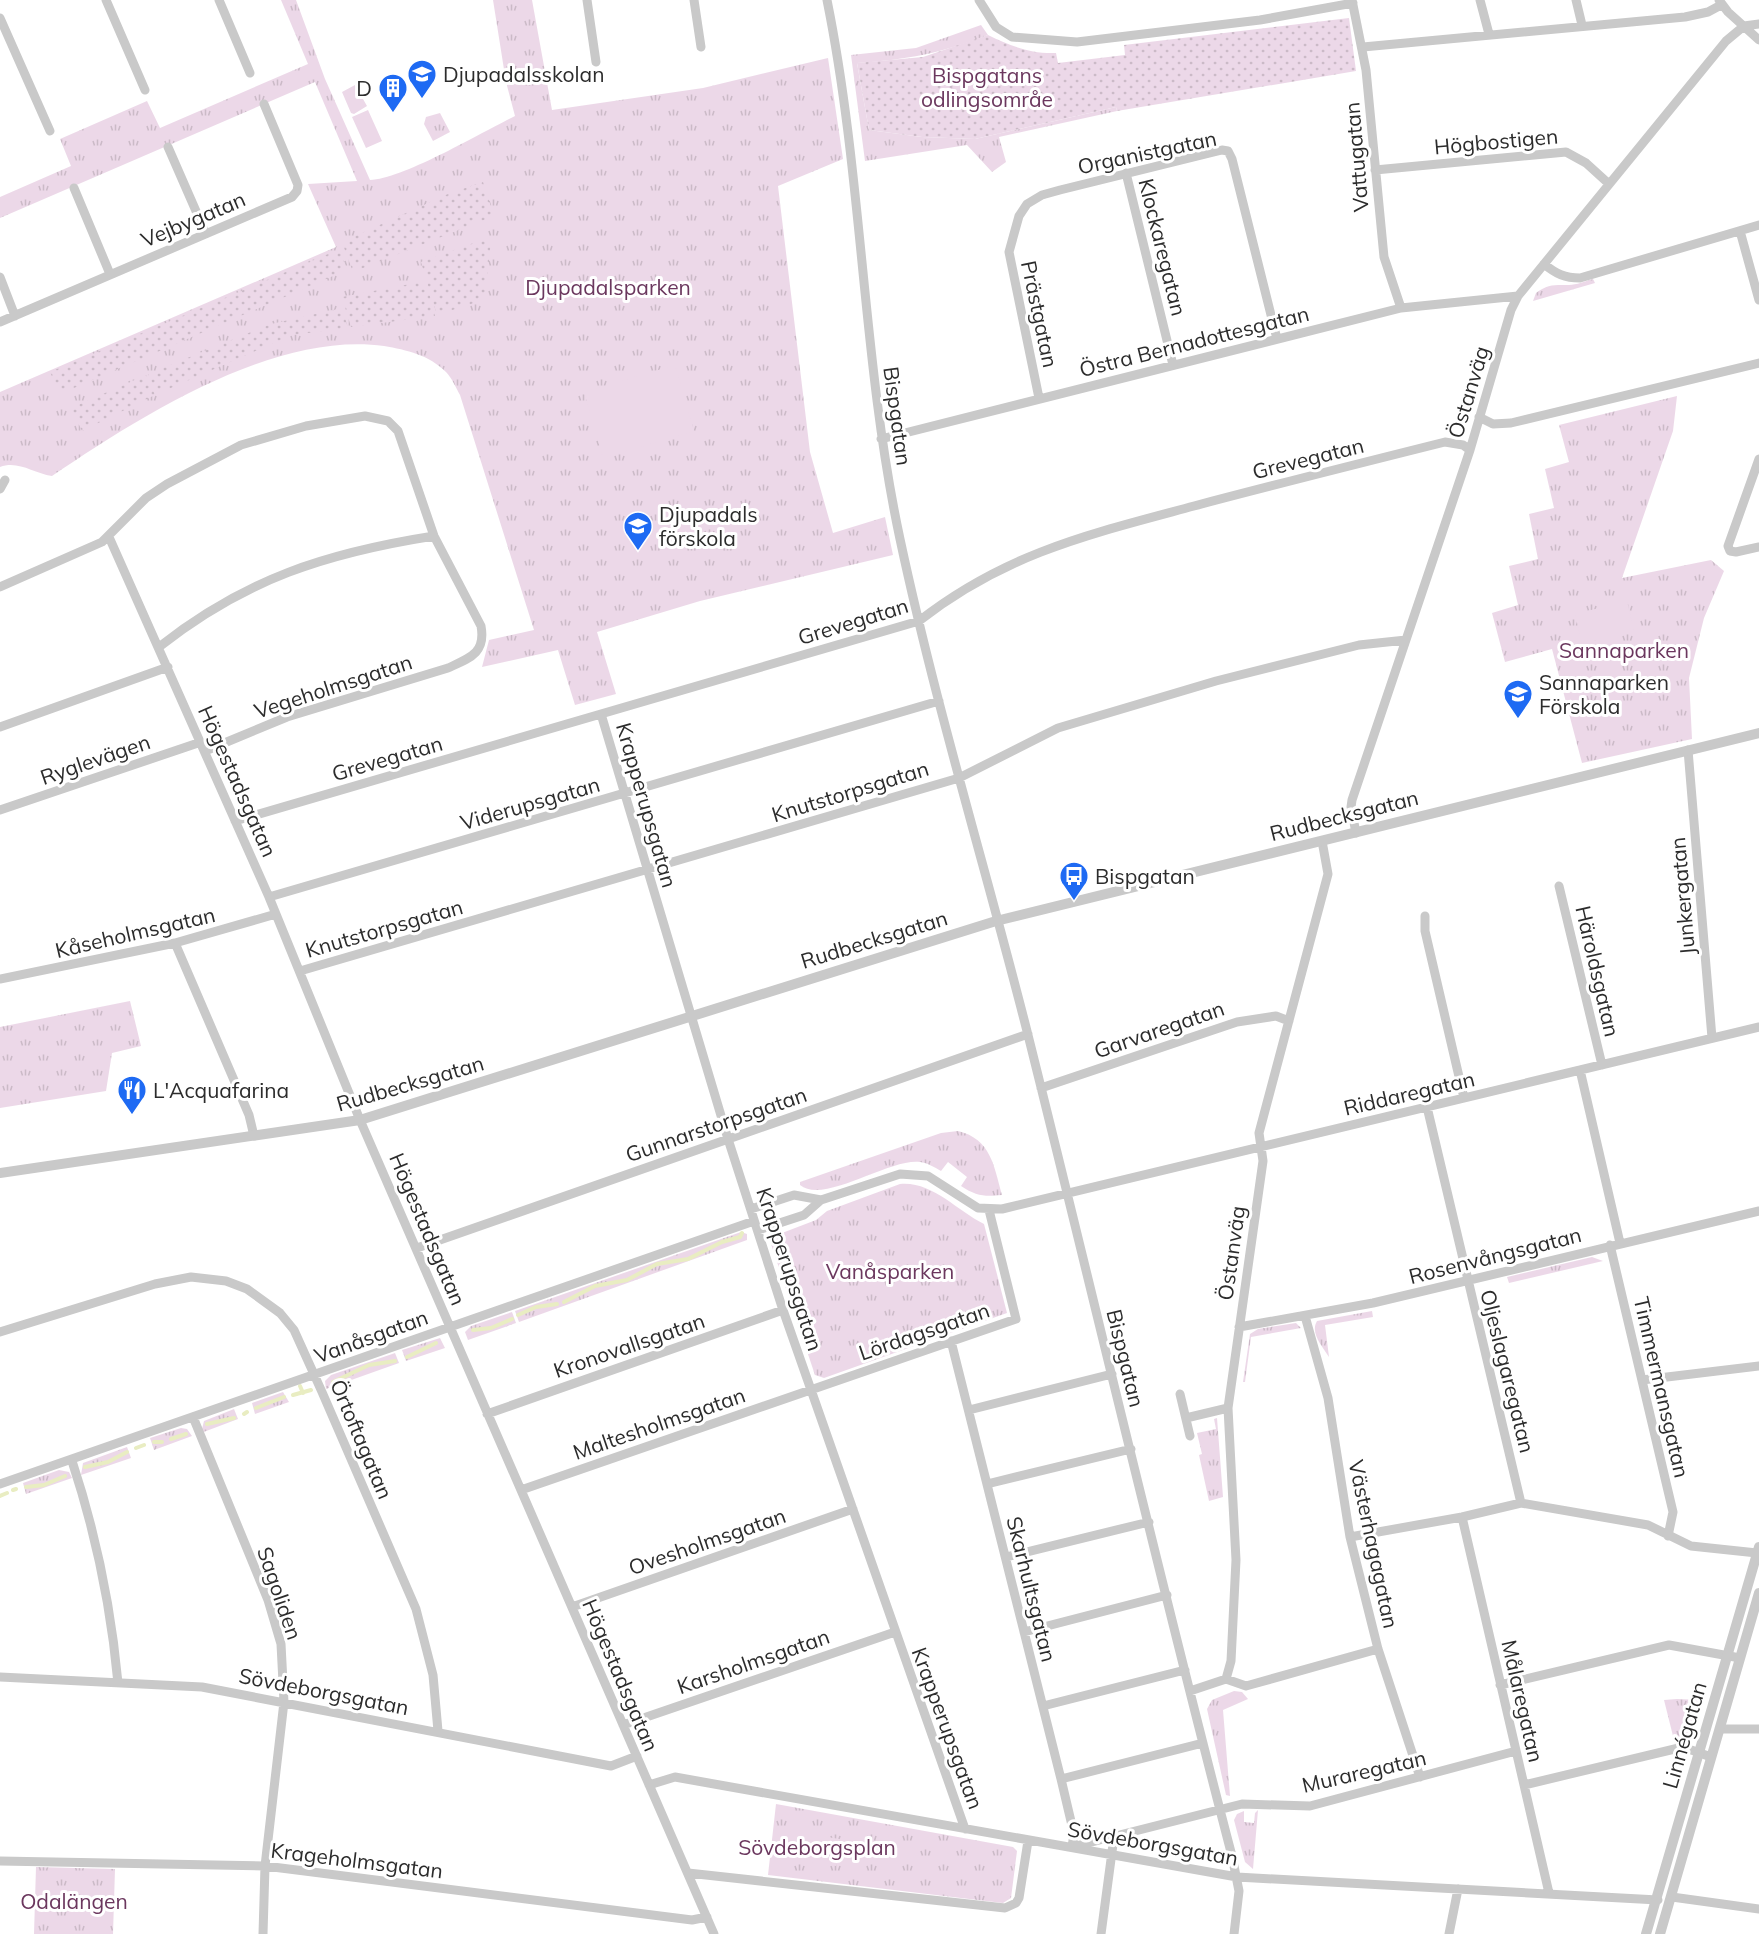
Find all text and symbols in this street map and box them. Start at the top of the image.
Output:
school or university icon: Djupadalsskolan [406,58,438,100]
place label: Djupadalsskolan [443,61,604,87]
park label: Bispgatans odlingsområe [921,62,1053,112]
building icon: D [377,72,409,114]
place label: D [356,75,372,101]
street label: Vattugatan [1338,101,1374,213]
street label: Högbostigen [1433,123,1559,159]
street label: Organistgatan [1075,125,1219,179]
street label: Klockaregatan [1133,176,1193,318]
street label: Vejbygatan [137,185,249,253]
street label: Prästgatan [1016,258,1064,370]
park label: Djupadalsparken [525,274,691,300]
street label: Östra Bernadottesgatan [1076,300,1312,382]
street label: Östanväg [1442,343,1494,441]
street label: Bispgatan [878,365,918,467]
street label: Grevegatan [1250,432,1366,484]
place label: Djupadals förskola [659,501,758,551]
school or university icon: Djupadals förskola [622,510,654,552]
street label: Grevegatan [795,592,911,650]
park label: Sannaparken [1559,637,1689,663]
street label: Vegeholmsgatan [251,648,415,724]
place label: Sannaparken Förskola [1539,669,1669,719]
school or university icon: Sannaparken Förskola [1502,678,1534,720]
street label: Högestadsgatan [193,701,283,861]
street label: Krapperupsgatan [611,720,683,890]
street label: Ryglevägen [37,728,153,790]
street label: Grevegatan [329,730,445,786]
street label: Knutstorpsgatan [768,755,932,827]
street label: Viderupsgatan [457,771,603,835]
street label: Rudbecksgatan [1267,784,1421,846]
street label: Junkergatan [1664,836,1700,956]
bus stop icon: Bispgatan [1058,860,1090,902]
place label: Bispgatan [1095,863,1195,889]
street label: Knutstorpsgatan [302,893,466,963]
street label: Kåseholmsgatan [52,901,218,963]
street label: Häroldsgatan [1570,903,1626,1039]
street label: Rudbecksgatan [797,904,951,974]
street label: Garvaregatan [1090,995,1228,1063]
street label: Rudbecksgatan [333,1050,487,1116]
street label: Riddaregatan [1341,1065,1477,1121]
restaurant icon: L'Acquafarina [116,1074,148,1116]
place label: L'Acquafarina [153,1077,289,1103]
street label: Gunnarstorpsgatan [622,1081,810,1167]
street label: Högestadsgatan [384,1149,472,1309]
street label: Krapperupsgatan [751,1184,829,1354]
street label: Östanväg [1212,1204,1250,1302]
street label: Rosenvångsgatan [1406,1221,1584,1289]
park label: Vanåsparken [826,1258,954,1284]
street label: Oljeslagaregatan [1475,1287,1541,1455]
street label: Timmermansgatan [1629,1294,1695,1480]
street label: Lördagsgatan [855,1296,993,1366]
street label: Vanåsgatan [311,1303,431,1369]
street label: Bispgatan [1101,1306,1151,1410]
street label: Kronovallsgatan [550,1307,708,1383]
street label: Örtoftagatan [325,1375,399,1503]
street label: Maltesholmsgatan [569,1381,749,1465]
street label: Västerhagagatan [1343,1457,1405,1631]
street label: Ovesholmsgatan [625,1502,789,1580]
street label: Skarhultsgatan [1001,1514,1063,1664]
street label: Sagoliden [252,1543,308,1643]
street label: Högestadsgatan [577,1595,665,1755]
street label: Karsholmsgatan [673,1623,833,1699]
street label: Målaregatan [1496,1637,1550,1765]
street label: Krapperupsgatan [907,1644,989,1812]
street label: Sövdeborgsgatan [237,1662,411,1720]
street label: Linnégatan [1656,1679,1712,1791]
street label: Muraregatan [1299,1744,1429,1798]
street label: Sövdeborgsgatan [1066,1815,1240,1871]
park label: Sövdeborgsplan [738,1834,896,1860]
street label: Krageholmsgatan [269,1837,445,1883]
park label: Odalängen [20,1888,128,1914]

